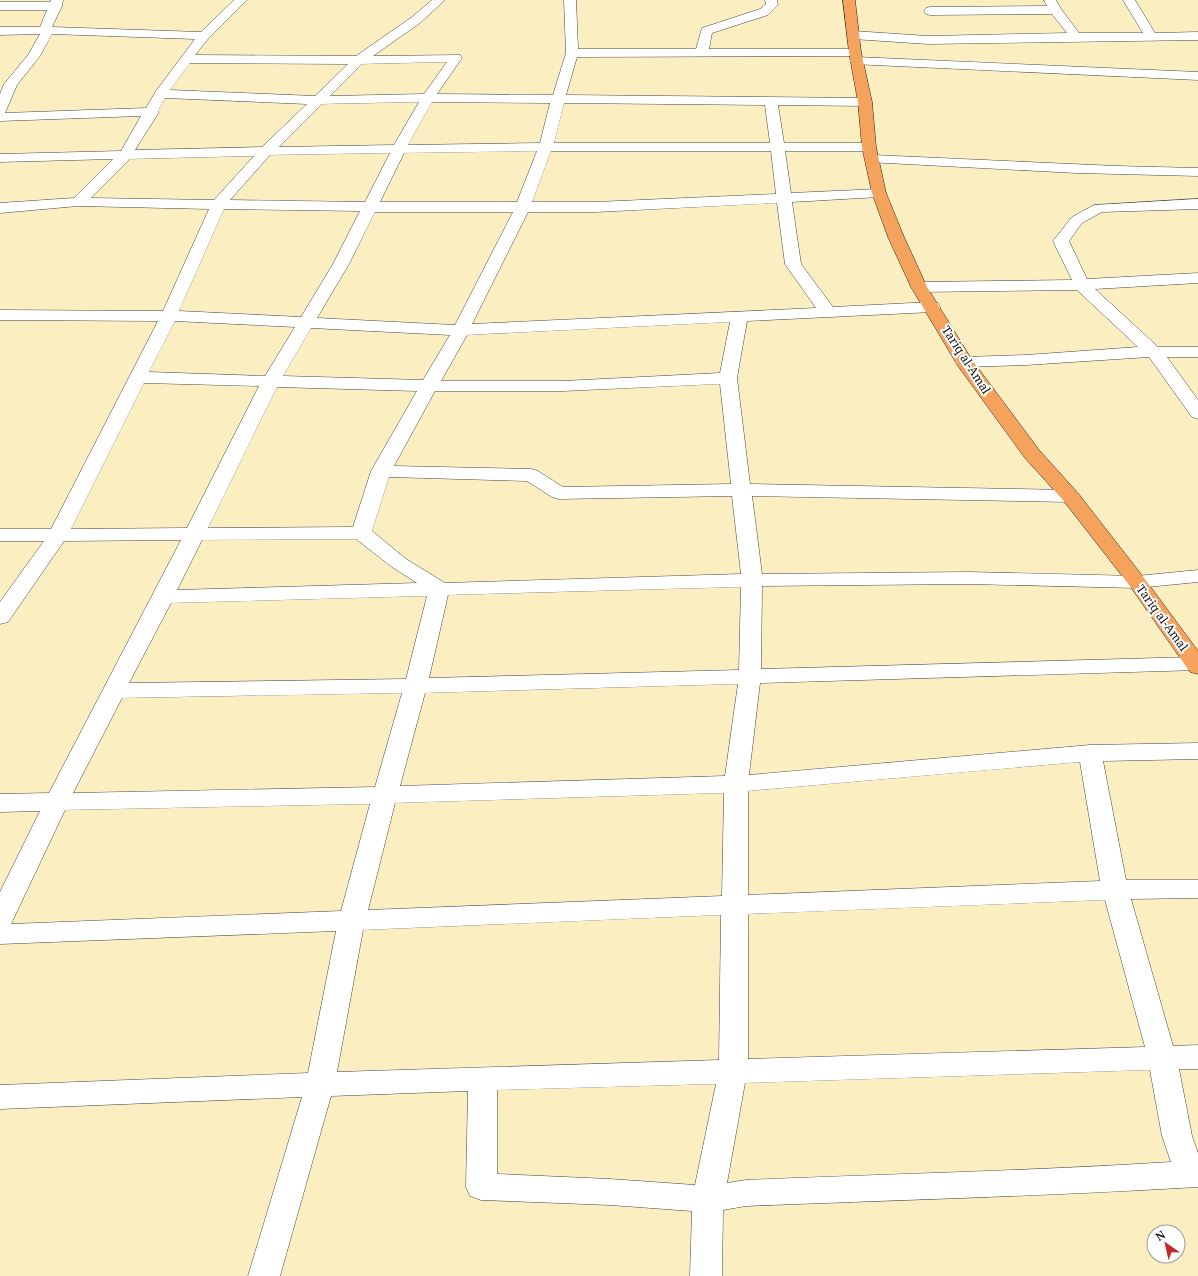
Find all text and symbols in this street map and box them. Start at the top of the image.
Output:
street label: Tariq al-Amal [938,322,995,397]
street label: Tariq al-Amal [1133,581,1192,655]
north arrow [1146,1224,1186,1264]
text: N [1152,1226,1168,1244]

